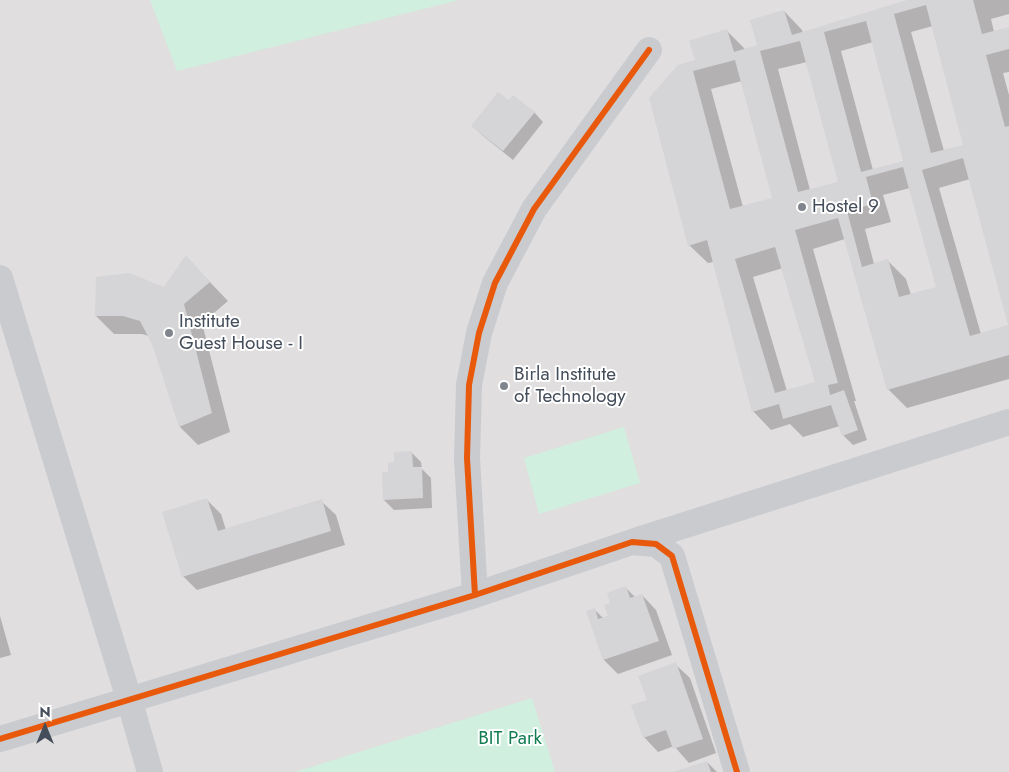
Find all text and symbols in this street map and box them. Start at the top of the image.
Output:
place label: Hostel 9 [812,196,879,218]
marker: Hostel 9 [796,201,808,213]
place label: Institute Guest House - I [179,311,303,355]
marker: Institute Guest House - I [163,327,175,339]
place label: Birla Institute of Technology [514,364,626,408]
marker: Birla Institute of Technology [498,380,510,392]
north arrow [20,702,70,752]
text: N [39,702,51,722]
park label: BIT Park [478,728,542,750]

